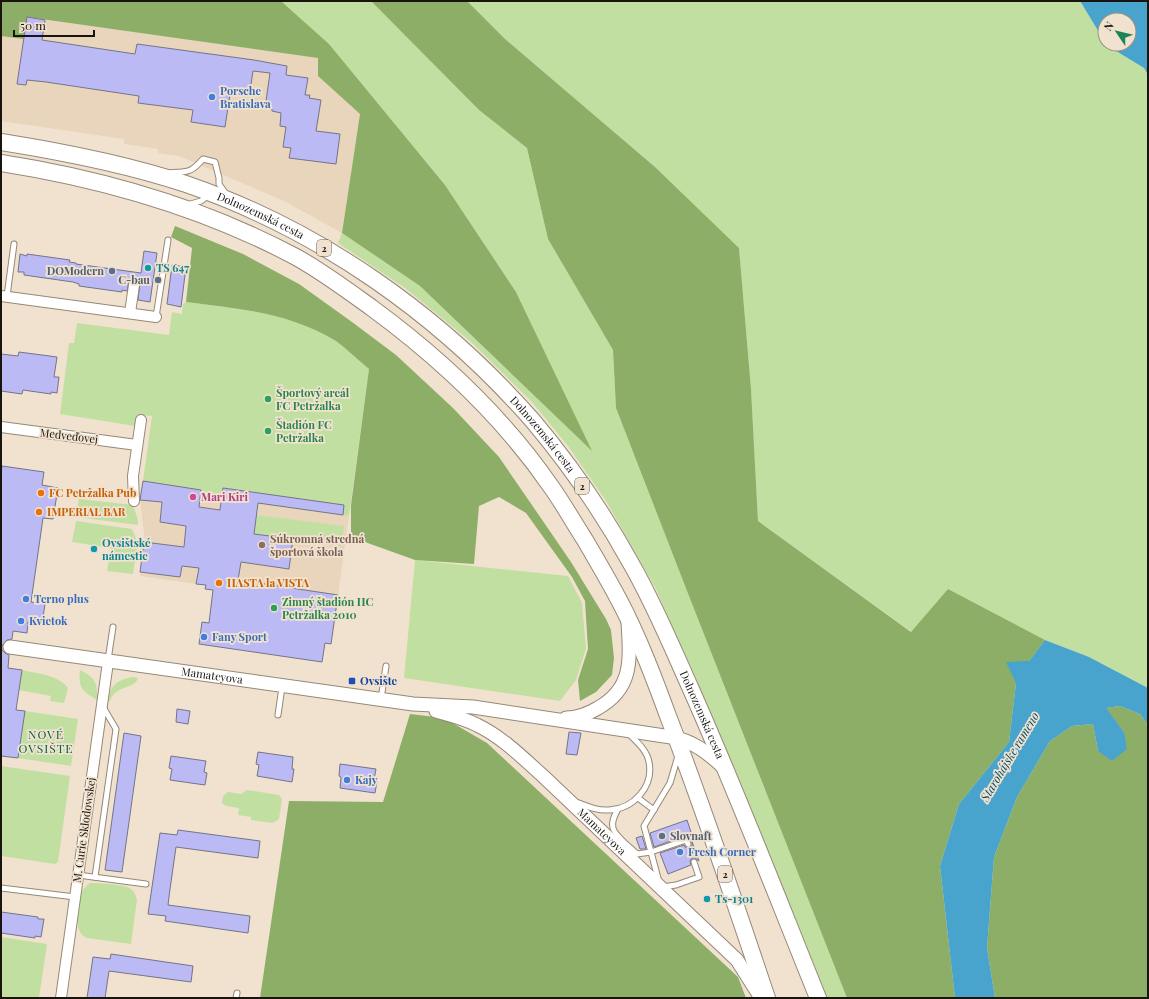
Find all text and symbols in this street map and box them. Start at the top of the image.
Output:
scale bar [14,12,94,38]
north arrow [1097,12,1137,52]
text: 50 m [20,17,46,33]
text: N [1100,18,1117,34]
place label: Porsche Bratislava [220,83,271,111]
marker: Porsche Bratislava [207,92,217,102]
street label: Dolnozemská cesta [215,188,307,242]
road number: 2 [317,240,331,256]
place label: TS 647 [156,260,189,275]
place label: DOModern [47,263,104,278]
marker: TS 647 [143,263,153,273]
marker: DOModern [107,266,117,276]
place label: C-bau [118,272,150,287]
marker: C-bau [153,275,163,285]
place label: Športový areál FC Petržalka [276,385,350,413]
street label: Dolnozemská cesta [507,393,579,476]
marker: Športový areál FC Petržalka [263,394,273,404]
place label: Štadión FC Petržalka [276,417,332,445]
street label: Medveďovej [39,425,99,447]
marker: Štadión FC Petržalka [263,426,273,436]
road number: 2 [575,478,589,494]
place label: FC Petržalka Pub [49,485,137,500]
marker: FC Petržalka Pub [36,488,46,498]
place label: Mari Kiri [201,489,248,504]
marker: Mari Kiri [188,492,198,502]
place label: IMPERIAL BAR [47,504,126,519]
marker: IMPERIAL BAR [34,507,44,517]
place label: Súkromná stredná športová škola [270,531,364,559]
place label: Ovsištské námestie [102,535,151,563]
marker: Súkromná stredná športová škola [257,540,267,550]
marker: Ovsištské námestie [89,544,99,554]
place label: HASTA la VISTA [227,575,310,590]
marker: HASTA la VISTA [214,578,224,588]
place label: Terno plus [34,591,89,606]
marker: Terno plus [21,594,31,604]
place label: Zimný štadión HC Petržalka 2010 [282,594,374,622]
marker: Zimný štadión HC Petržalka 2010 [269,603,279,613]
place label: Kvietok [29,613,68,628]
marker: Kvietok [16,616,26,626]
place label: Fany Sport [212,629,267,644]
marker: Fany Sport [199,632,209,642]
street label: Mamateyova [180,663,244,687]
street label: Dolnozemská cesta [677,668,728,761]
place label: Ovsište [360,673,398,688]
marker: Ovsište [347,676,357,686]
water label: Starohájske rameno [976,709,1042,805]
district label: NOVÉ OVSIŠTE [18,726,74,756]
place label: Kajy [355,772,378,787]
marker: Kajy [342,775,352,785]
street label: M. Curie Sklodowskej [69,776,98,884]
street label: Mamateyova [574,805,630,858]
place label: Slovnaft [670,828,712,843]
marker: Slovnaft [657,831,667,841]
place label: Fresh Corner [688,844,757,859]
marker: Fresh Corner [675,847,685,857]
road number: 2 [718,866,732,882]
place label: Ts-1301 [715,891,753,906]
marker: Ts-1301 [702,894,712,904]

